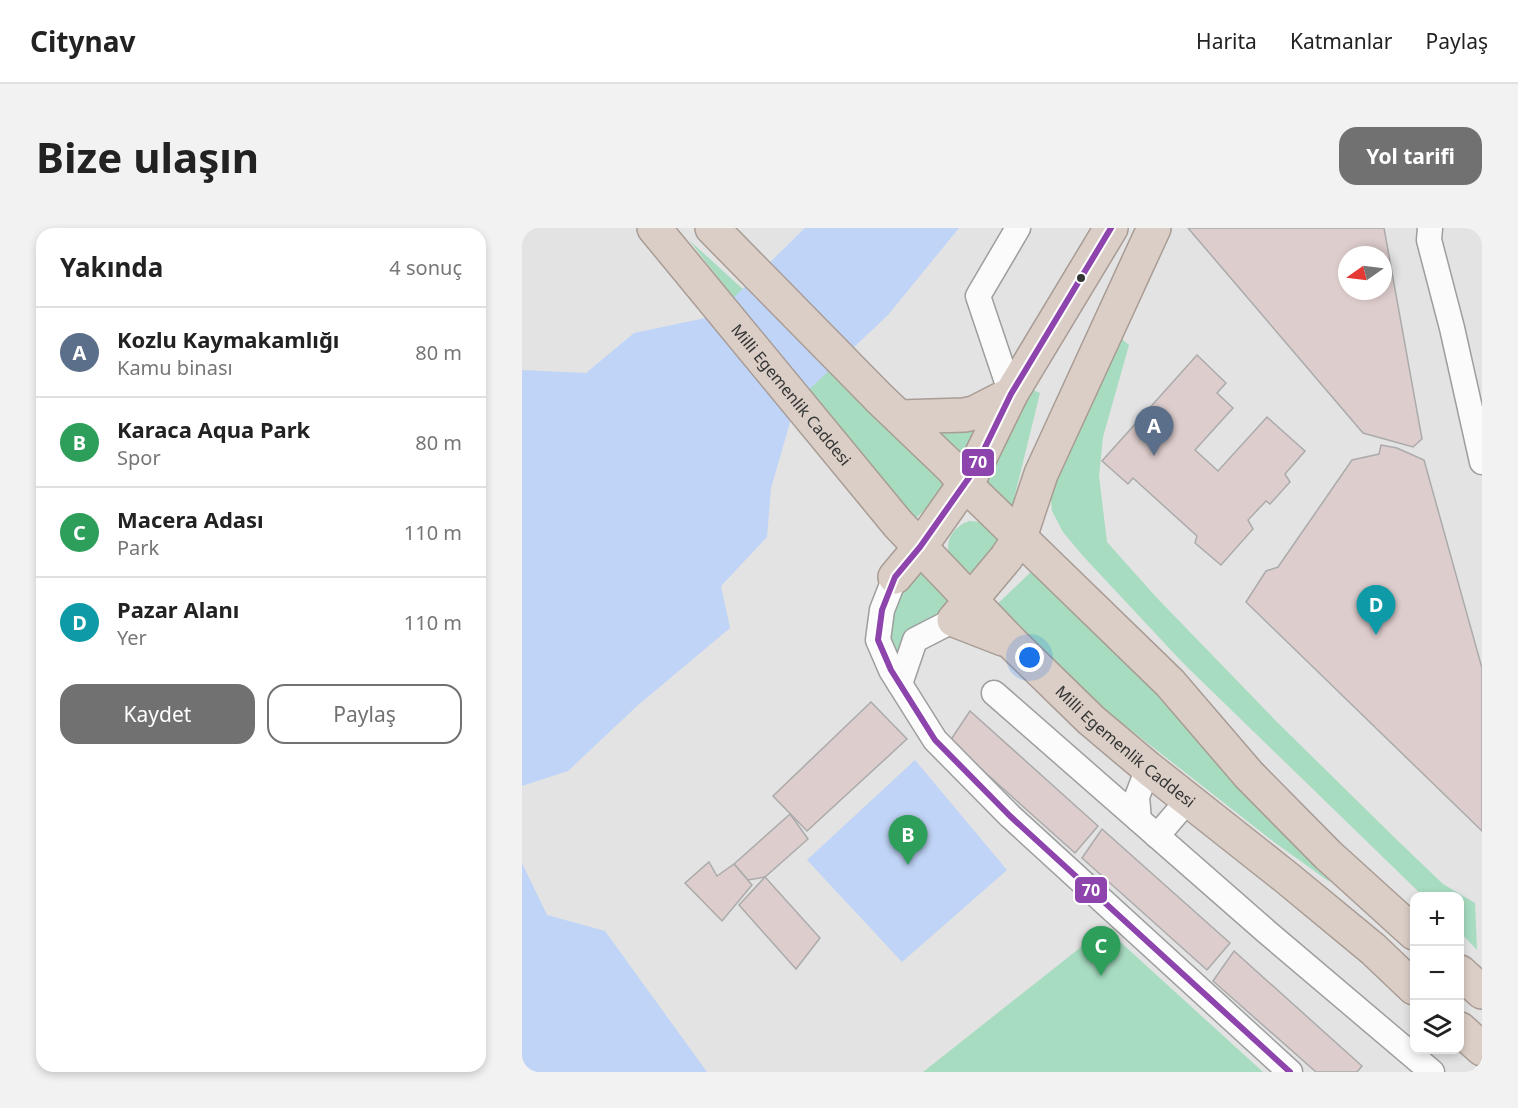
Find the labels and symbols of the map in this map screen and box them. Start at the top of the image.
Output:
north arrow [1338,246,1392,300]
unlabelled marker [1075,272,1087,284]
street label: Milli Egemenlik Caddesi [726,319,856,470]
pin: A [1134,406,1174,456]
line badge: 70 [961,448,995,477]
text: 70 [969,451,987,473]
pin: D [1356,586,1396,635]
your location [1015,643,1044,672]
street label: Milli Egemenlik Caddesi [1051,680,1200,812]
pin: B [888,816,928,865]
line badge: 70 [1074,876,1108,904]
text: 70 [1082,879,1100,901]
pin: C [1082,926,1120,976]

